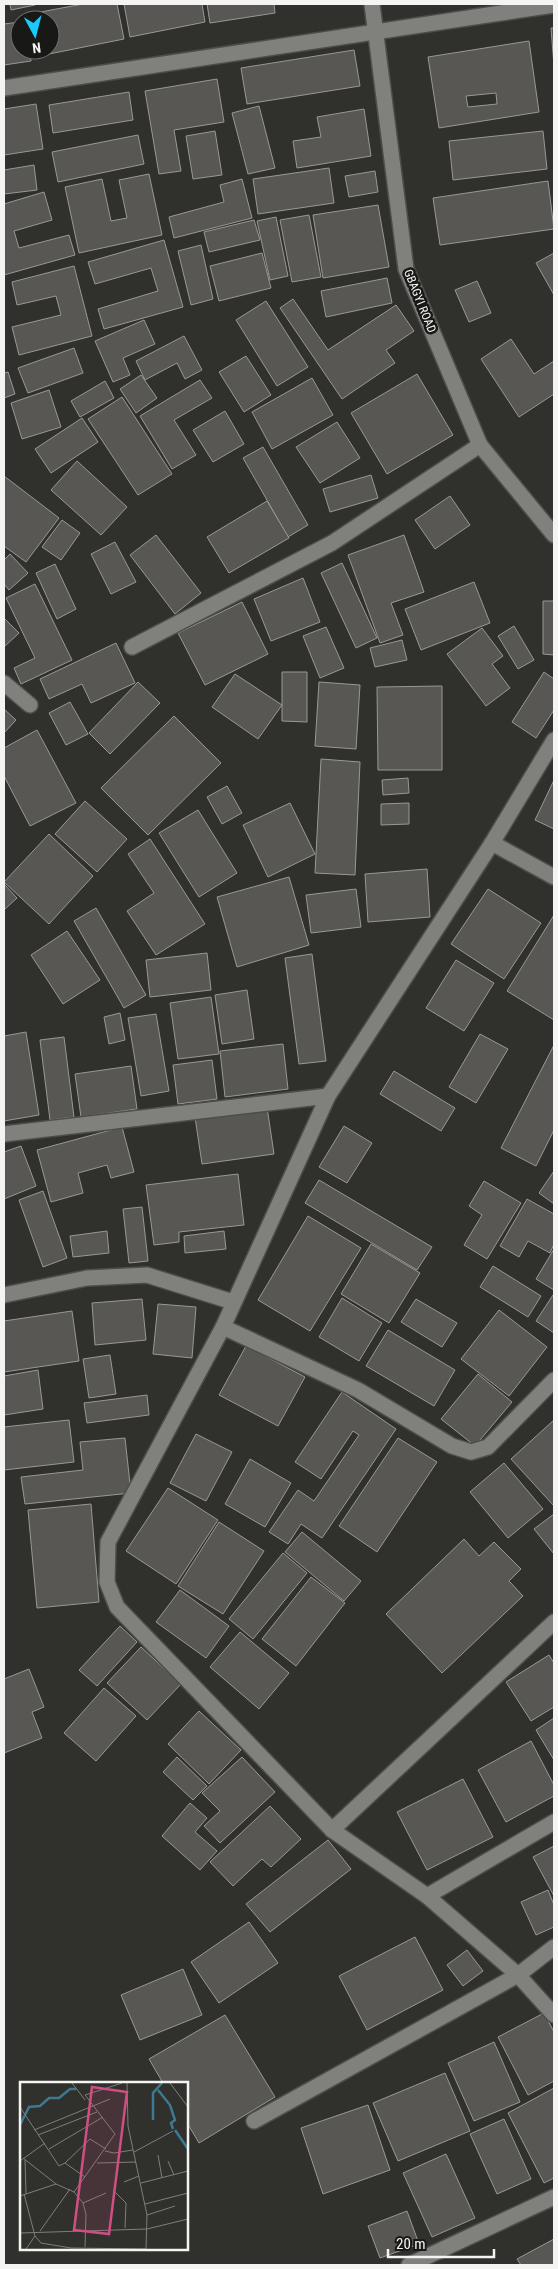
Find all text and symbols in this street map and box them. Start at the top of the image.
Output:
north arrow [10,10,60,60]
text: N [31,39,42,56]
street label: GBAGYI ROAD [401,267,439,335]
inset map [20,2082,188,2249]
scale bar [388,2226,494,2258]
text: 20 m [396,2235,426,2253]

